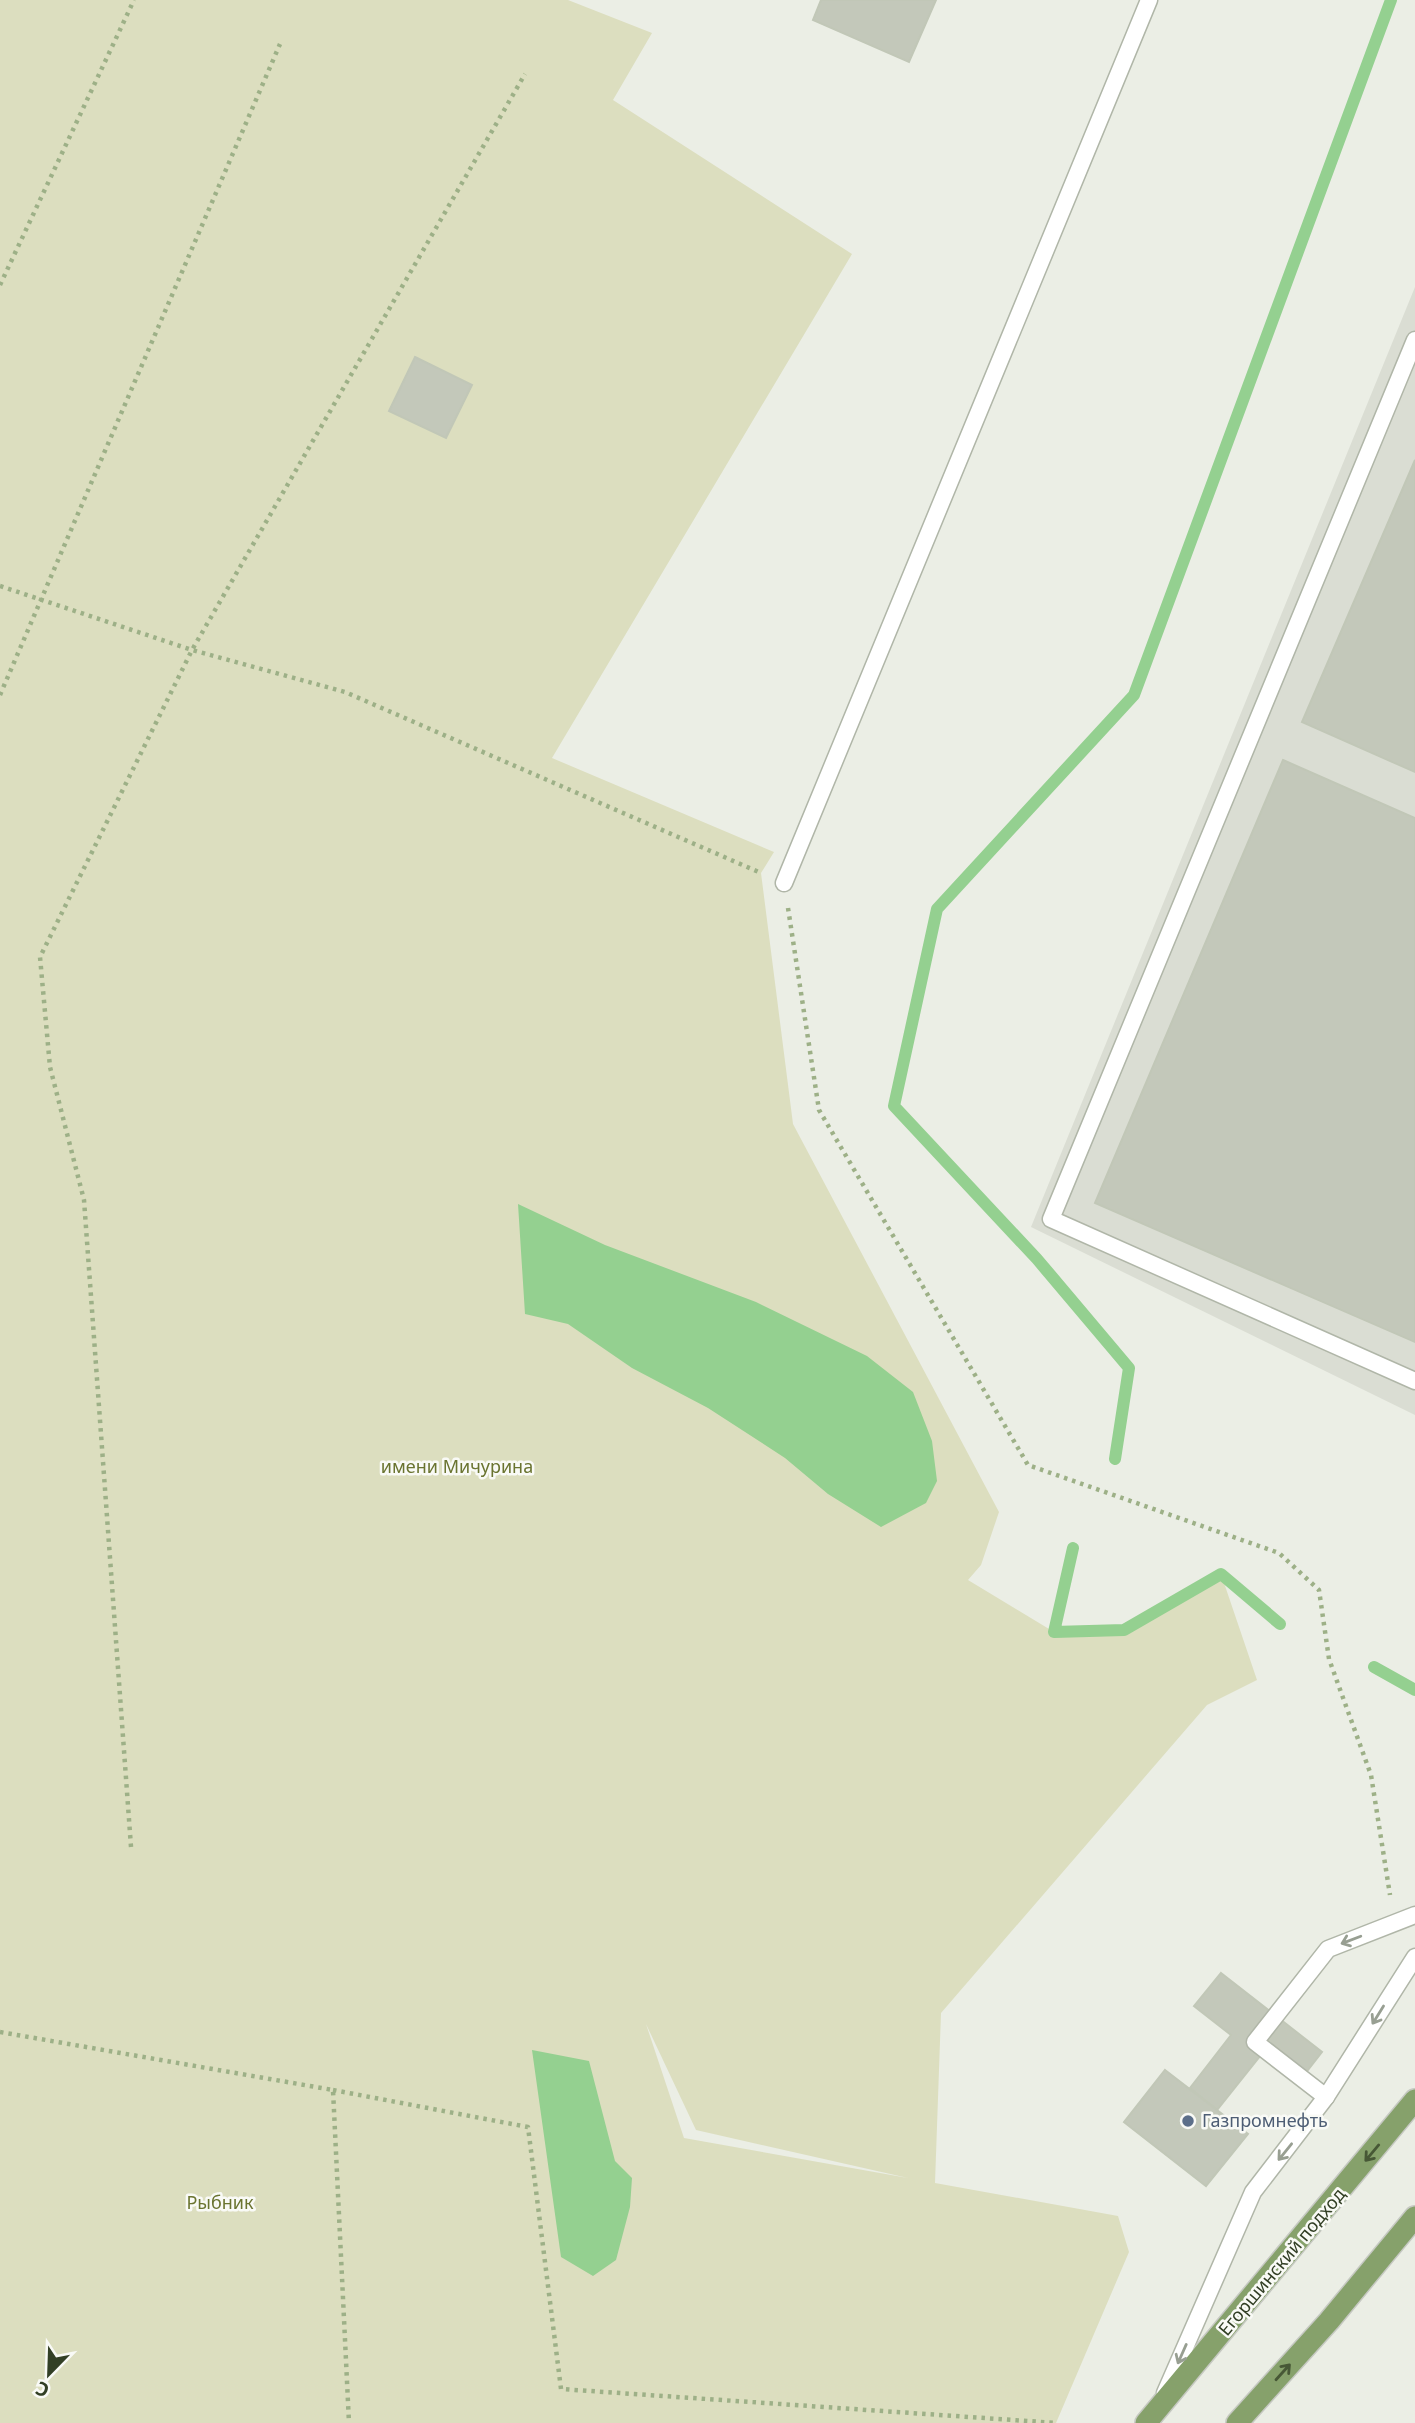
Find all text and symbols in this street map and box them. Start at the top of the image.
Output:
park label: имени Мичурина [381,1454,533,1478]
one-way arrow [1341,1935,1363,1947]
one-way arrow [1371,2004,1385,2024]
place label: Газпромнефть [1202,2108,1328,2132]
marker: Газпромнефть [1180,2113,1196,2129]
one-way arrow [1277,2142,1292,2161]
one-way arrow [1364,2144,1380,2162]
street label: Егоршинский подход [1212,2182,1350,2340]
park label: Рыбник [186,2190,254,2214]
north arrow [14,2339,84,2409]
one-way arrow [1175,2342,1188,2364]
one-way arrow [1274,2364,1291,2381]
text: С [32,2375,53,2404]

